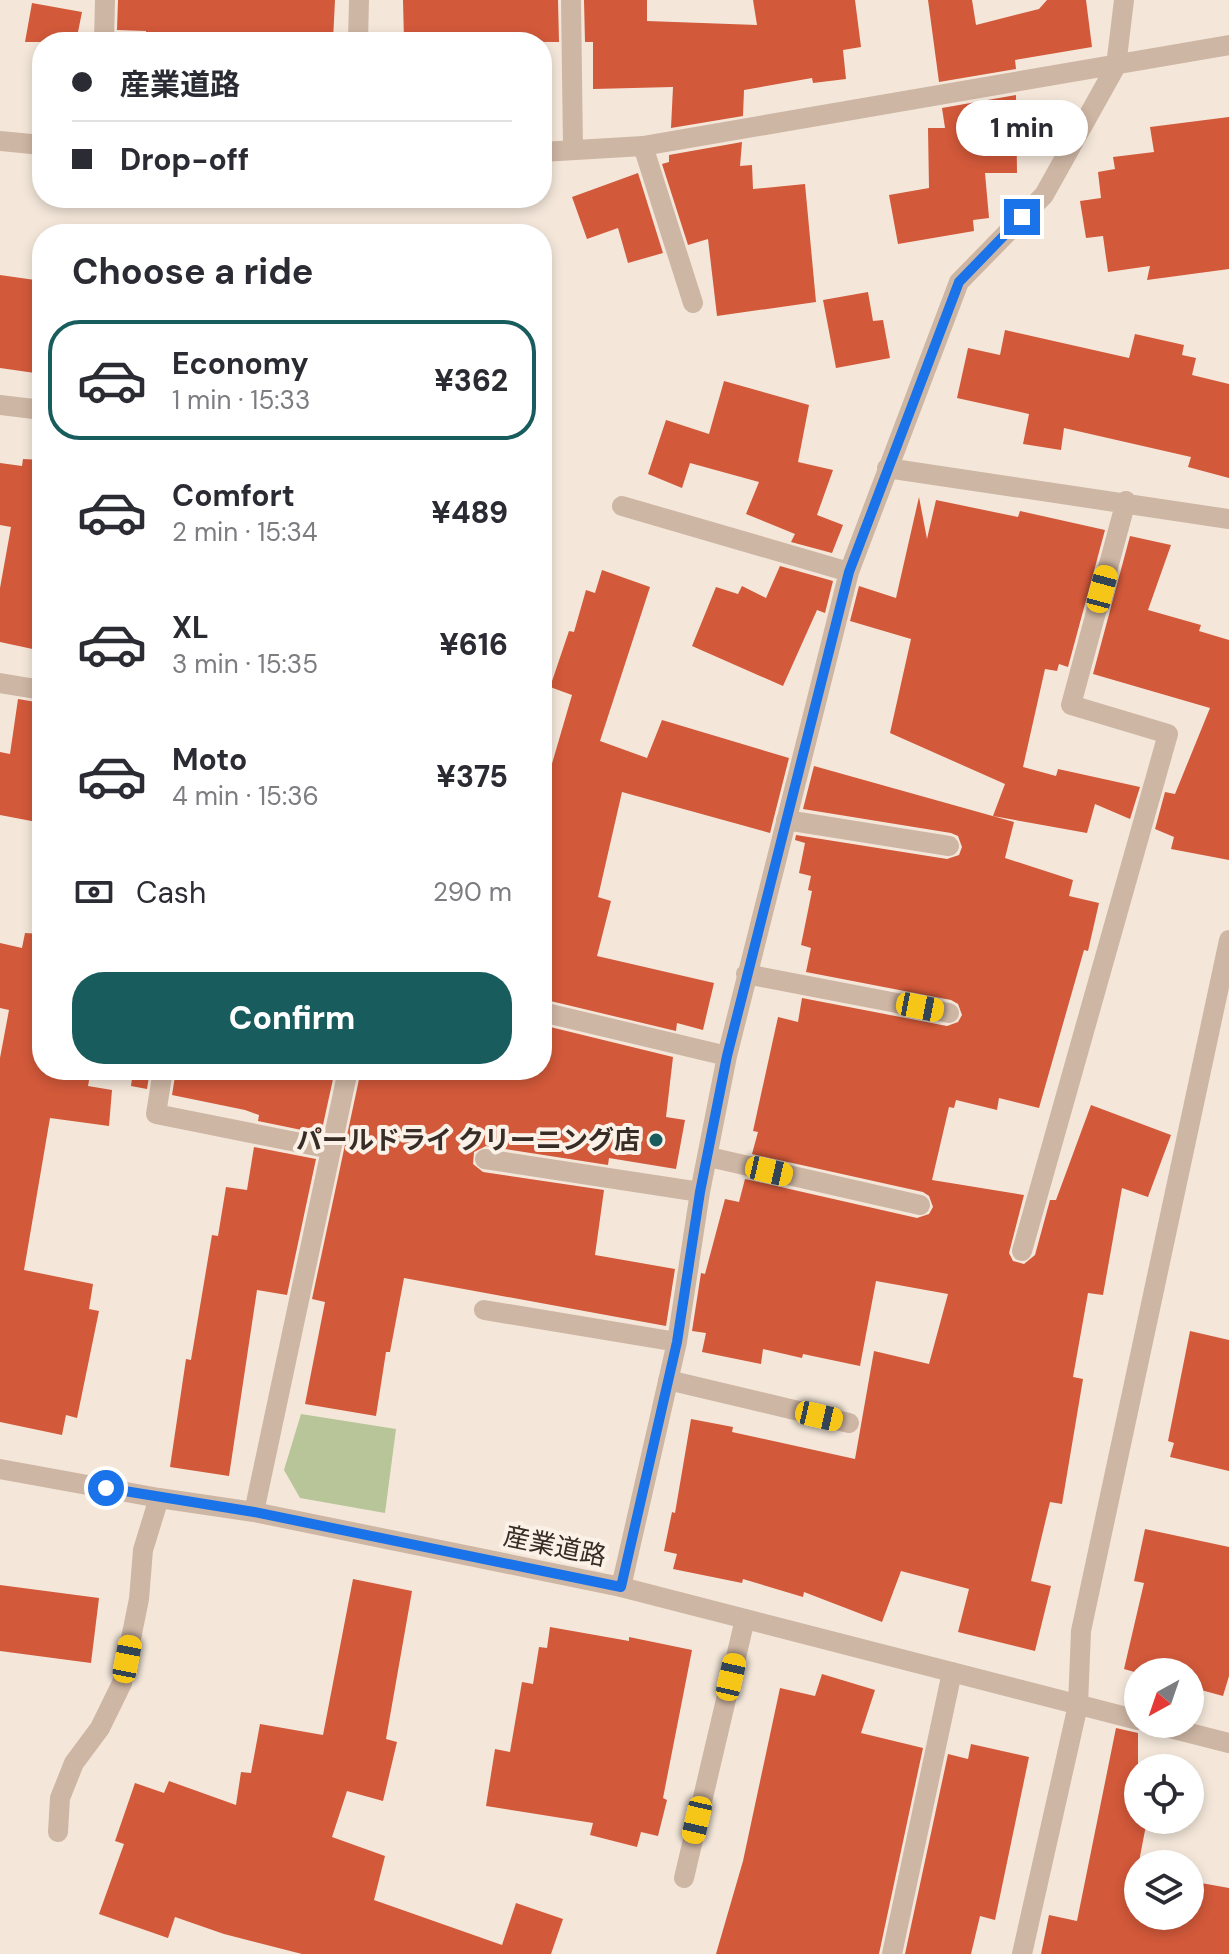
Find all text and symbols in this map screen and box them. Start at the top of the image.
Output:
text: 産業道路 [120,65,240,104]
callout: 1 min [956,101,1088,157]
text: 1 min [990,111,1054,145]
text: Drop-off [120,140,249,179]
route end [1004,199,1040,235]
text: Choose a ride [72,248,313,295]
icon: car [76,344,148,416]
text: Economy [172,344,309,383]
text: ¥362 [434,361,508,400]
text: 1 min · 15:33 [172,383,310,417]
icon: car [76,476,148,548]
text: Comfort [172,476,295,515]
text: ¥489 [431,493,508,532]
text: 2 min · 15:34 [172,515,318,549]
car [1084,563,1120,615]
icon: car [76,608,148,680]
text: XL [172,608,209,647]
text: ¥616 [439,625,508,664]
text: 3 min · 15:35 [172,647,318,681]
icon: car [76,740,148,812]
text: Moto [172,740,247,779]
text: ¥375 [436,757,508,796]
text: 4 min · 15:36 [172,779,319,813]
icon: cash [72,870,116,914]
text: Cash [136,873,206,912]
text: 290 m [433,875,512,909]
button: Confirm [72,972,512,1064]
car [894,991,946,1023]
place label: パールドライ クリーニング店 [296,1123,640,1157]
marker: パールドライ クリーニング店 [647,1131,665,1149]
car [743,1154,795,1188]
car [793,1399,845,1433]
route start [88,1470,124,1506]
street label: 産業道路 [501,1519,609,1573]
car [111,1633,143,1685]
car [714,1651,748,1703]
north arrow [1124,1658,1204,1738]
map controls [1124,1658,1204,1930]
button: locate [1124,1754,1204,1834]
car [680,1794,714,1846]
button: layers [1124,1850,1204,1930]

